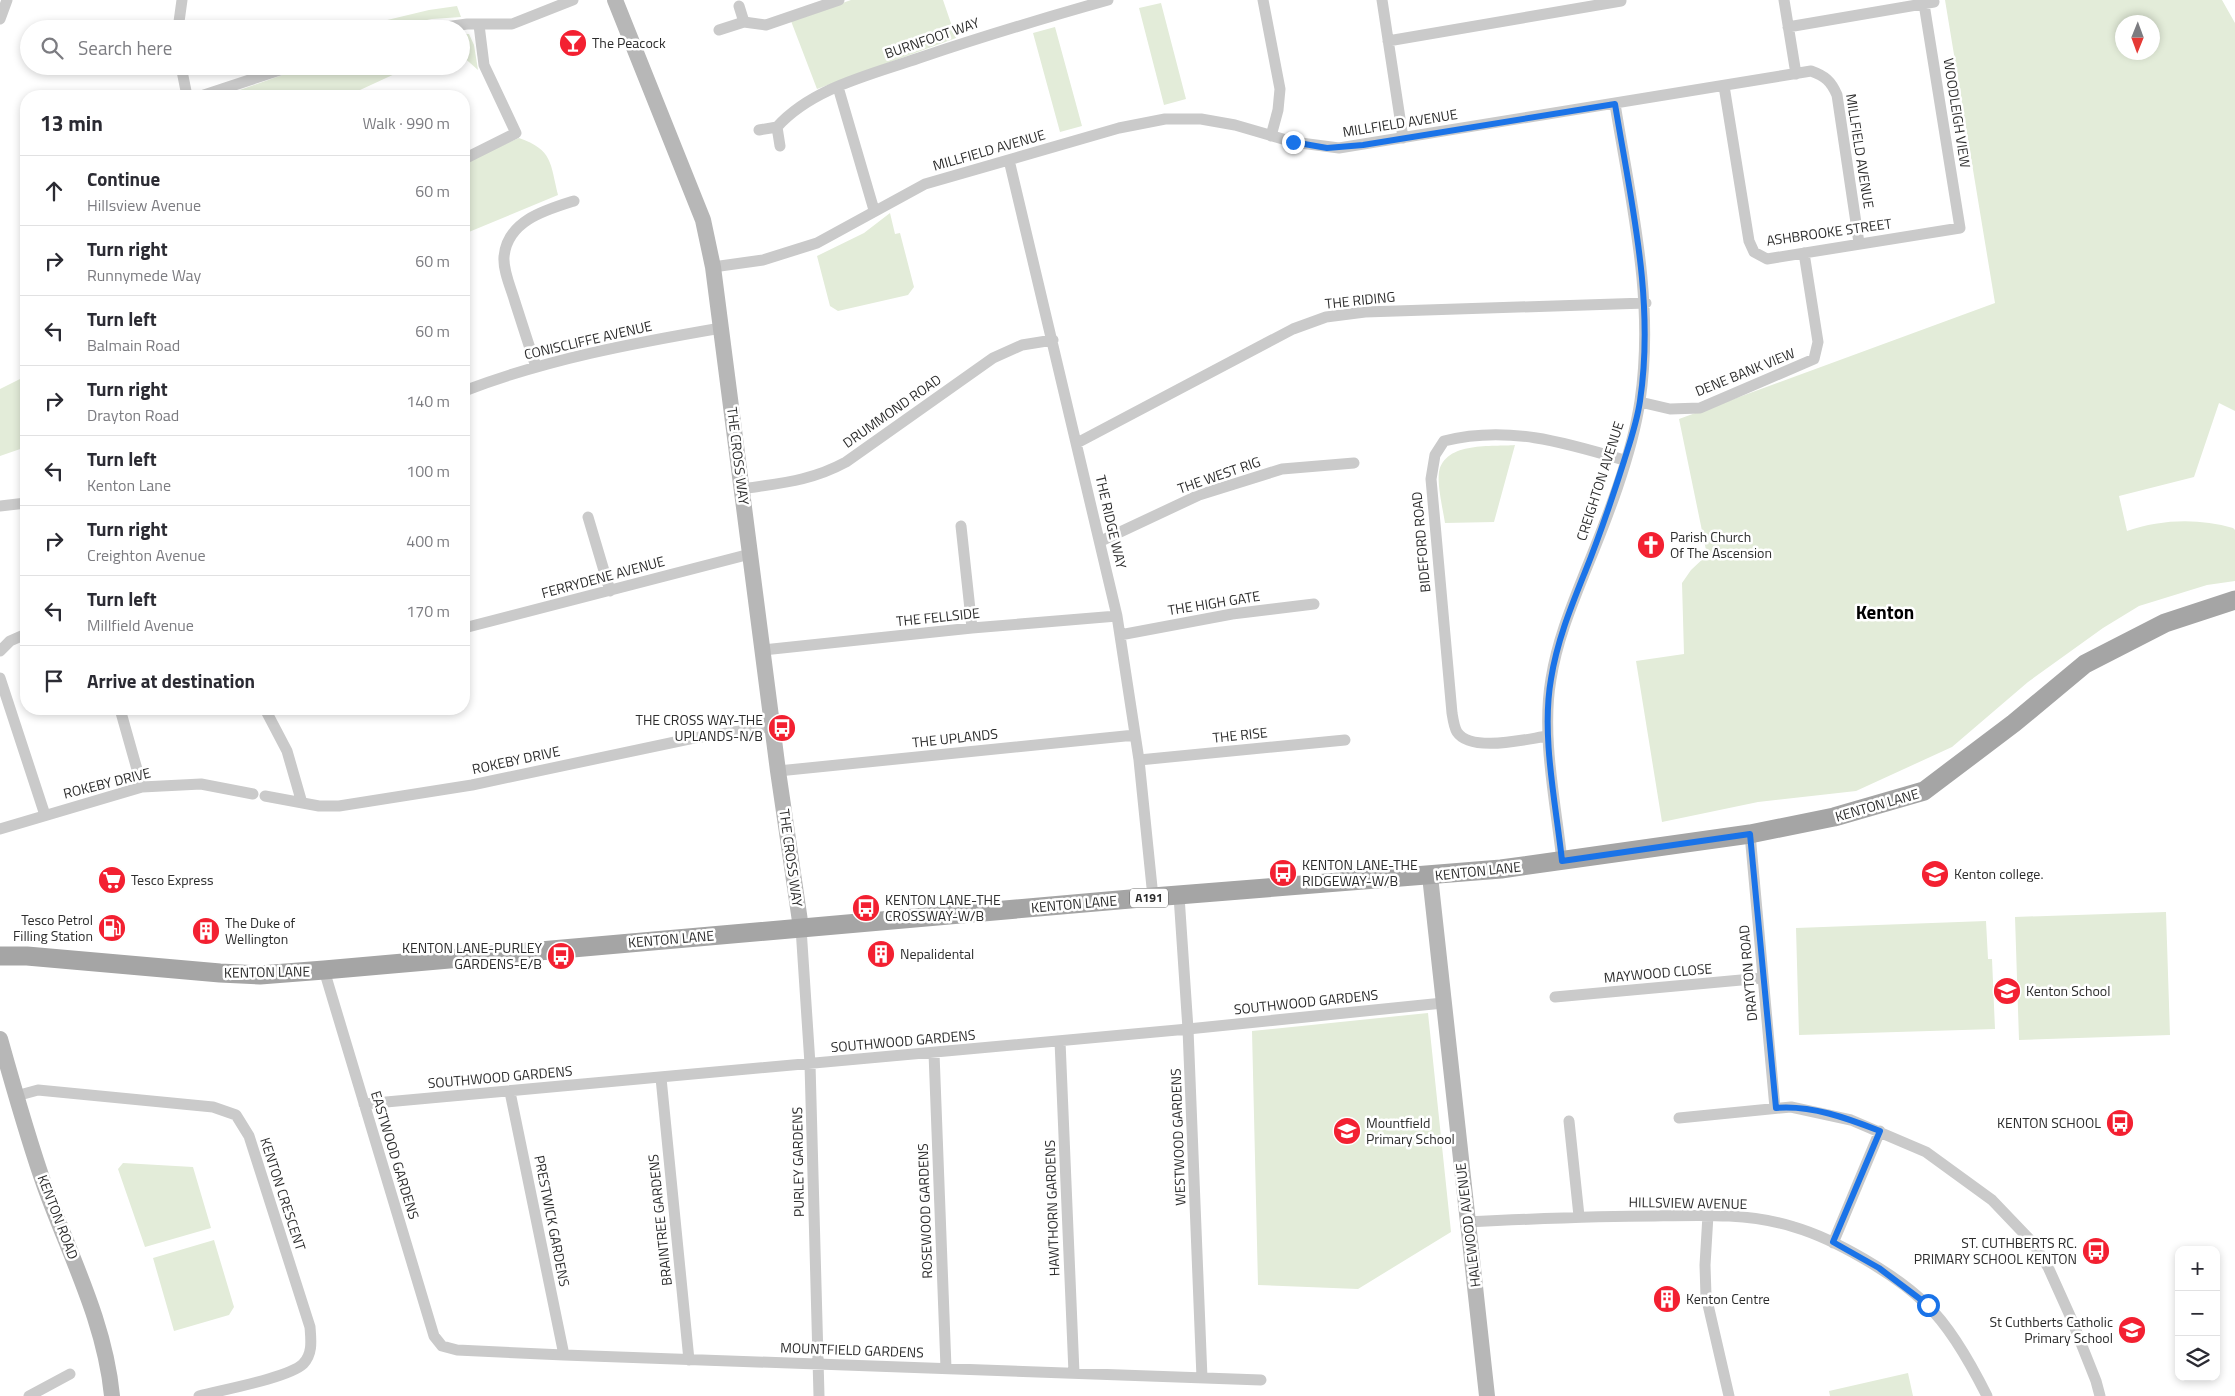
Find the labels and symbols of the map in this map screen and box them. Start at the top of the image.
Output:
street label: BURNFOOT WAY [882,11,982,64]
north arrow [2115,15,2160,60]
bar icon: The Peacock [558,28,588,58]
place label: The Peacock [592,32,666,53]
street label: WOODLEIGH VIEW [1938,57,1977,169]
street label: MILLFIELD AVENUE [1841,92,1880,210]
street label: MILLFIELD AVENUE [1341,103,1459,142]
street label: MILLFIELD AVENUE [930,123,1048,176]
route end [1282,131,1305,154]
street label: ASHBROOKE STREET [1765,212,1894,251]
street label: THE RIDING [1324,285,1396,314]
street label: CONISCLIFFE AVENUE [522,315,654,364]
street label: DENE BANK VIEW [1692,342,1798,401]
street label: DRUMMOND ROAD [838,369,945,452]
street label: THE CROSS WAY [722,406,755,507]
street label: CREIGHTON AVENUE [1570,418,1629,543]
street label: THE WEST RIG [1175,451,1263,499]
street label: THE RIDGE WAY [1091,473,1133,571]
street label: BIDEFORD ROAD [1406,491,1435,593]
place label: Parish Church Of The Ascension [1670,526,1772,563]
church icon: Parish Church Of The Ascension [1636,530,1666,560]
street label: FERRYDENE AVENUE [539,550,667,603]
street label: THE HIGH GATE [1166,585,1262,620]
district label: Kenton [1856,597,1914,626]
street label: THE FELLSIDE [895,602,981,631]
place label: THE CROSS WAY-THE UPLANDS-N/B [636,709,763,746]
bus stop icon: THE CROSS WAY-THE UPLANDS-N/B [767,713,797,743]
street label: THE RISE [1211,721,1269,748]
street label: THE UPLANDS [911,723,999,752]
street label: ROKEBY DRIVE [470,740,562,779]
street label: ROKEBY DRIVE [61,761,153,804]
street label: KENTON LANE [1832,782,1921,827]
street label: THE CROSS WAY [774,808,809,909]
place label: KENTON LANE-THE RIDGEWAY-W/B [1302,854,1418,891]
street label: KENTON LANE [1434,856,1522,885]
bus stop icon: KENTON LANE-THE RIDGEWAY-W/B [1268,858,1298,888]
school or university icon: Kenton college. [1920,859,1950,889]
place label: Kenton college. [1954,863,2043,884]
supermarket icon: Tesco Express [97,865,127,895]
place label: Tesco Express [131,869,213,890]
road number: A191 [1130,888,1168,908]
place label: KENTON LANE-THE CROSSWAY-W/B [885,889,1001,926]
street label: KENTON LANE [1030,889,1118,918]
bus stop icon: KENTON LANE-THE CROSSWAY-W/B [851,893,881,923]
place label: Tesco Petrol Filling Station [13,909,93,946]
place label: The Duke of Wellington [225,912,296,949]
fuel station icon: Tesco Petrol Filling Station [97,913,127,943]
building icon: The Duke of Wellington [191,916,221,946]
street label: KENTON LANE [627,924,715,953]
street label: DRAYTON ROAD [1733,924,1762,1022]
place label: KENTON LANE-PURLEY GARDENS-E/B [402,937,542,974]
building icon: Nepalidental [866,939,896,969]
bus stop icon: KENTON LANE-PURLEY GARDENS-E/B [546,941,576,971]
place label: Nepalidental [900,943,974,964]
street label: MAYWOOD CLOSE [1603,957,1713,988]
street label: KENTON LANE [224,960,311,983]
school or university icon: Kenton School [1992,976,2022,1006]
place label: Kenton School [2026,980,2110,1001]
street label: SOUTHWOOD GARDENS [1233,983,1379,1020]
street label: SOUTHWOOD GARDENS [830,1024,976,1057]
street label: SOUTHWOOD GARDENS [427,1060,573,1093]
street label: WESTWOOD GARDENS [1165,1068,1190,1206]
street label: EASTWOOD GARDENS [366,1088,425,1222]
street label: PURLEY GARDENS [786,1107,809,1217]
bus stop icon: KENTON SCHOOL [2105,1108,2135,1138]
place label: Mountfield Primary School [1366,1112,1455,1149]
place label: KENTON SCHOOL [1997,1112,2101,1133]
school or university icon: Mountfield Primary School [1332,1116,1362,1146]
street label: KENTON CRESCENT [255,1135,312,1254]
street label: HAWTHORN GARDENS [1039,1139,1064,1277]
street label: ROSEWOOD GARDENS [912,1143,937,1279]
street label: PRESTWICK GARDENS [529,1153,576,1288]
street label: BRAINTREE GARDENS [642,1153,677,1287]
street label: HALEWOOD AVENUE [1449,1161,1486,1289]
street label: KENTON ROAD [33,1171,84,1262]
street label: HILLSVIEW AVENUE [1629,1191,1748,1214]
place label: ST. CUTHBERTS RC. PRIMARY SCHOOL KENTON [1914,1232,2077,1269]
bus stop icon: ST. CUTHBERTS RC. PRIMARY SCHOOL KENTON [2081,1236,2111,1266]
building icon: Kenton Centre [1652,1284,1682,1314]
place label: Kenton Centre [1686,1288,1770,1309]
route start [1917,1294,1940,1317]
place label: St Cuthberts Catholic Primary School [1990,1311,2113,1348]
school or university icon: St Cuthberts Catholic Primary School [2117,1315,2147,1345]
street label: MOUNTFIELD GARDENS [780,1337,924,1363]

